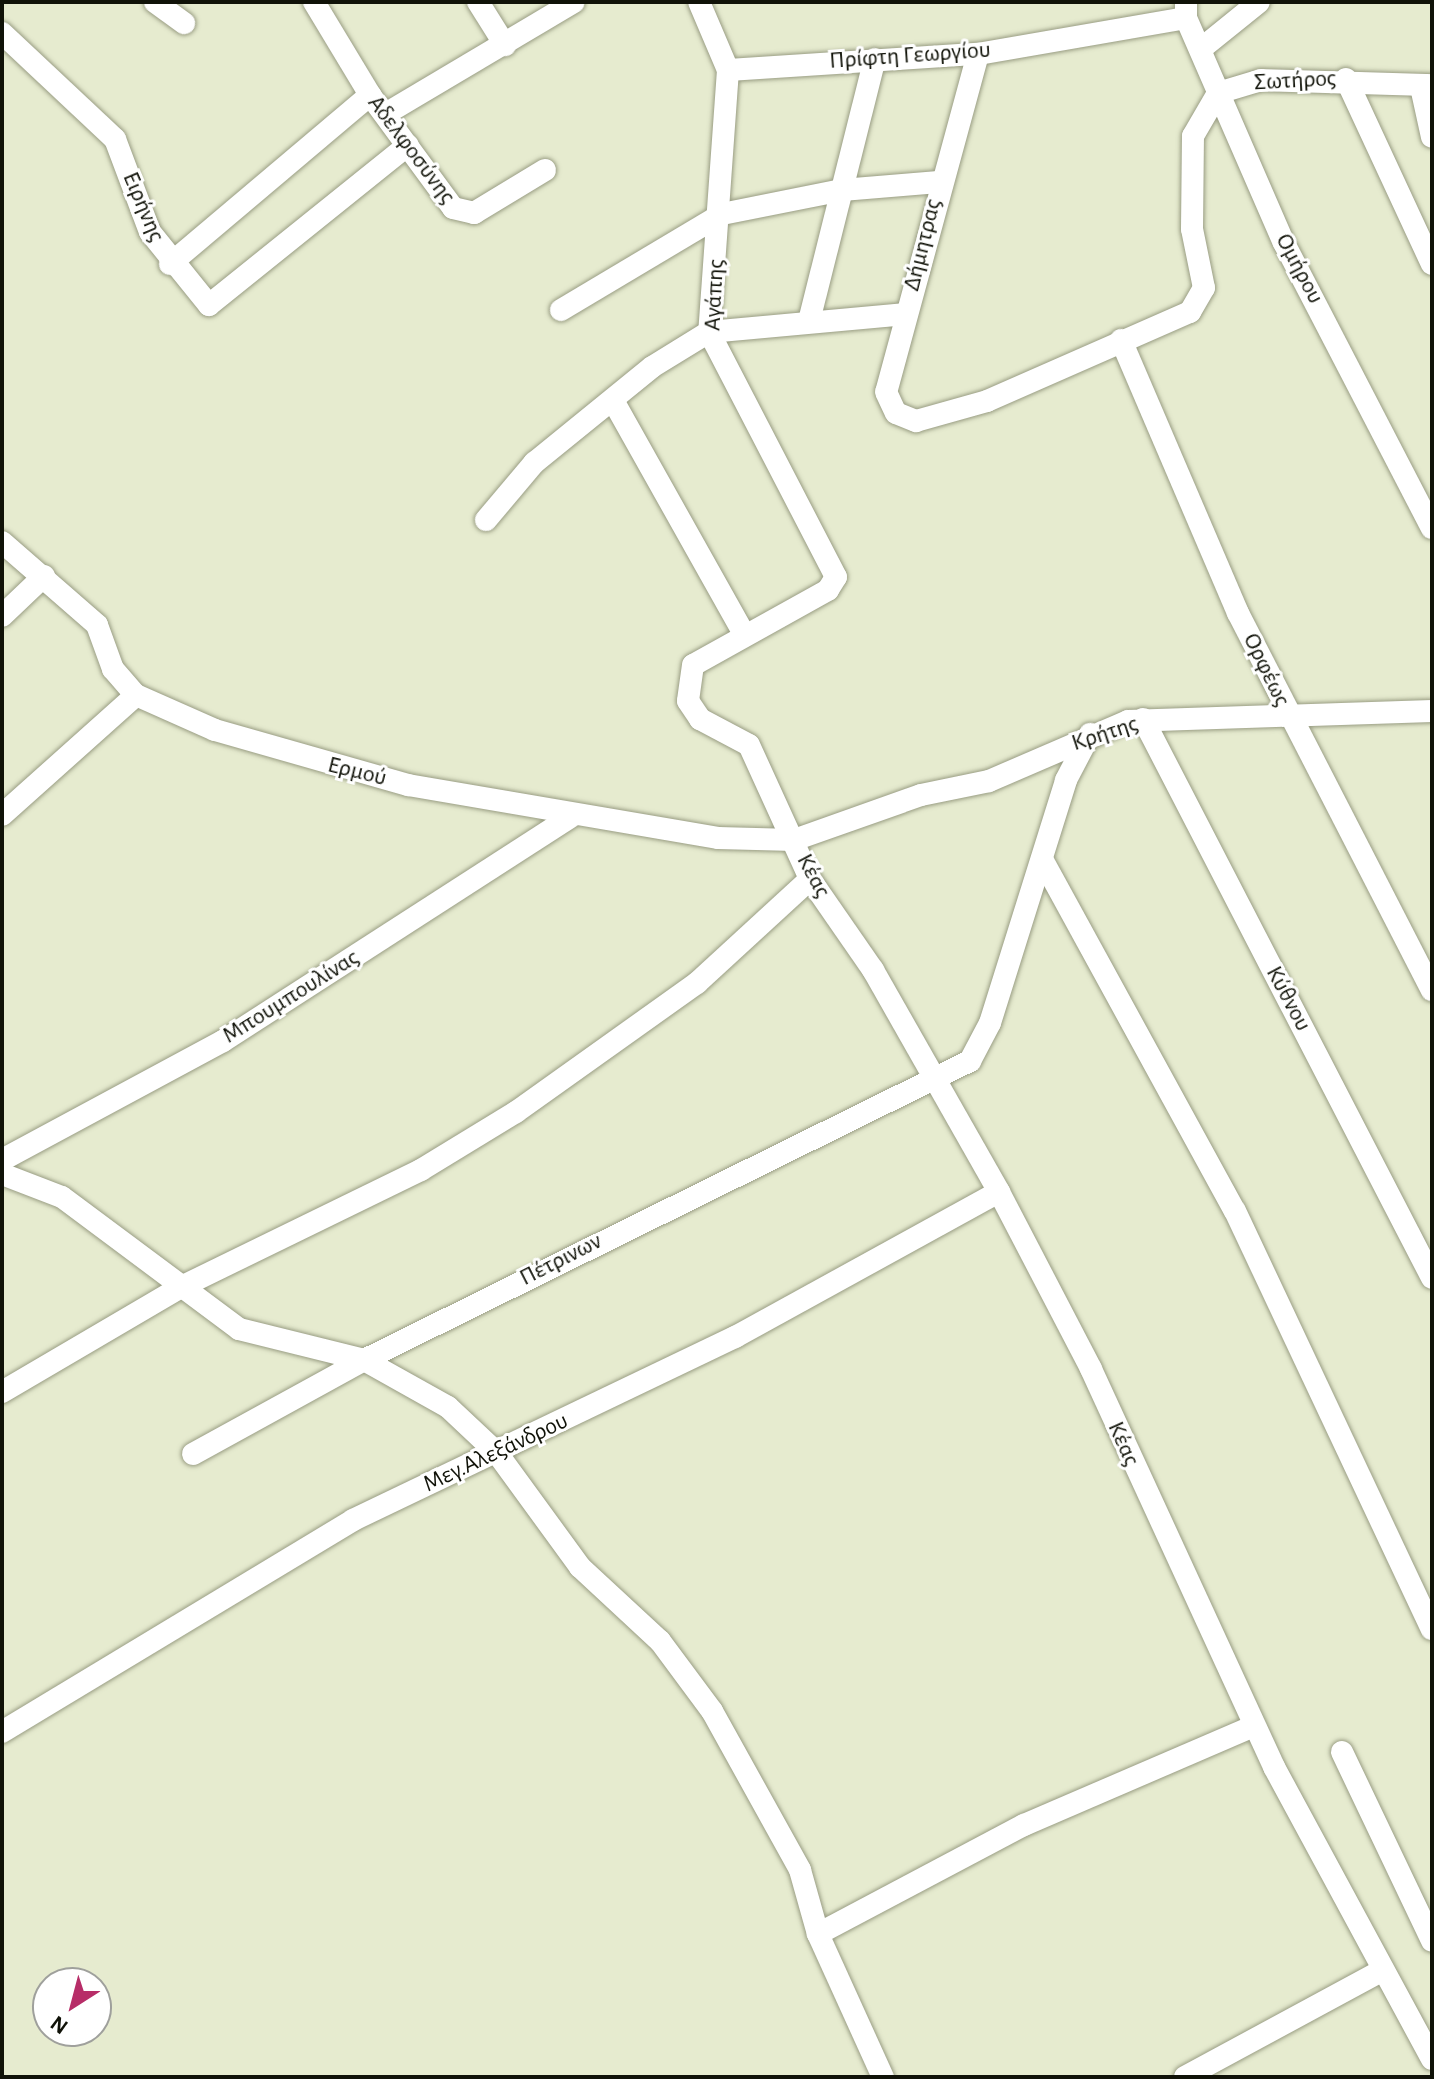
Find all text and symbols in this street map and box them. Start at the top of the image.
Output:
street label: Πρίφτη Γεωργίου [828,36,992,76]
street label: Σωτήρος [1253,64,1337,98]
street label: Αδελφοσύνης [361,90,461,210]
street label: Ειρήνης [115,168,171,246]
street label: Δήμητρας [898,196,948,294]
street label: Ομήρου [1269,229,1329,309]
street label: Αγάπης [699,258,731,332]
street label: Ορφέως [1236,629,1296,711]
street label: Κρήτης [1068,710,1142,758]
street label: Ερμού [325,751,389,793]
street label: Κέας [790,849,836,903]
street label: Μπουμπουλίνας [218,944,364,1050]
street label: Κύθνου [1259,961,1317,1037]
street label: Πέτρινων [515,1227,607,1293]
street label: Μεγ.Αλεξάνδρου [419,1407,573,1499]
street label: Κέας [1101,1417,1145,1471]
north arrow [32,1967,112,2047]
text: N [46,2011,72,2038]

